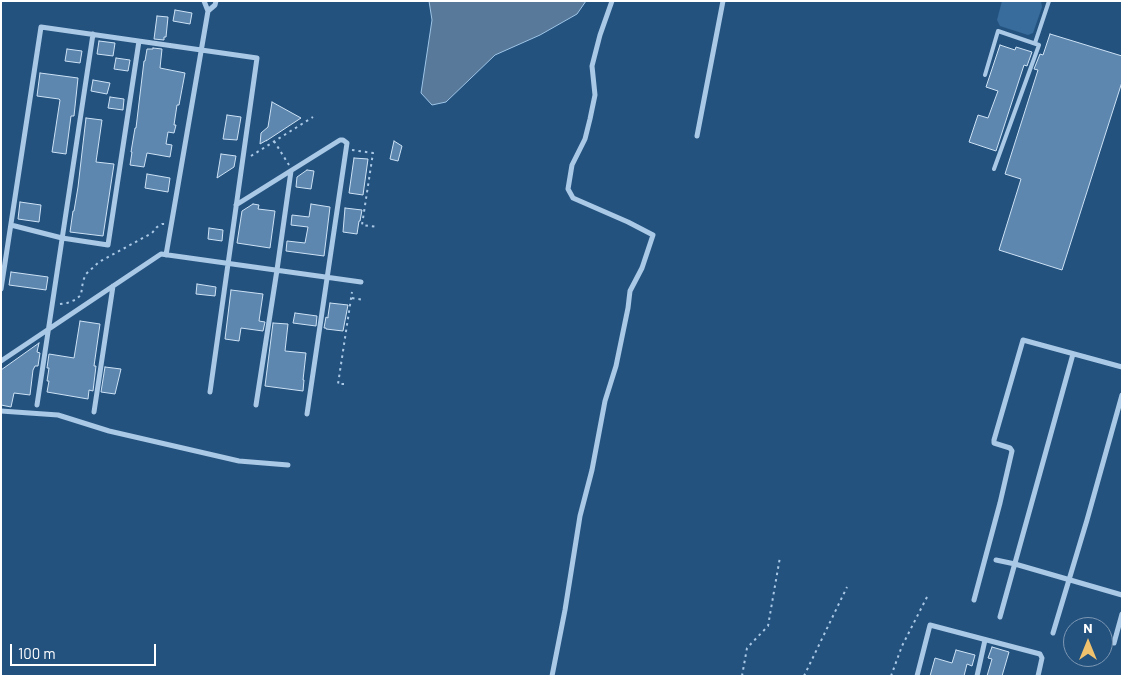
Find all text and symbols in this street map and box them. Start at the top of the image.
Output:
north arrow [1063,617,1113,667]
text: N [1083,619,1093,636]
scale bar [12,634,159,666]
text: 100 m [18,644,56,662]

